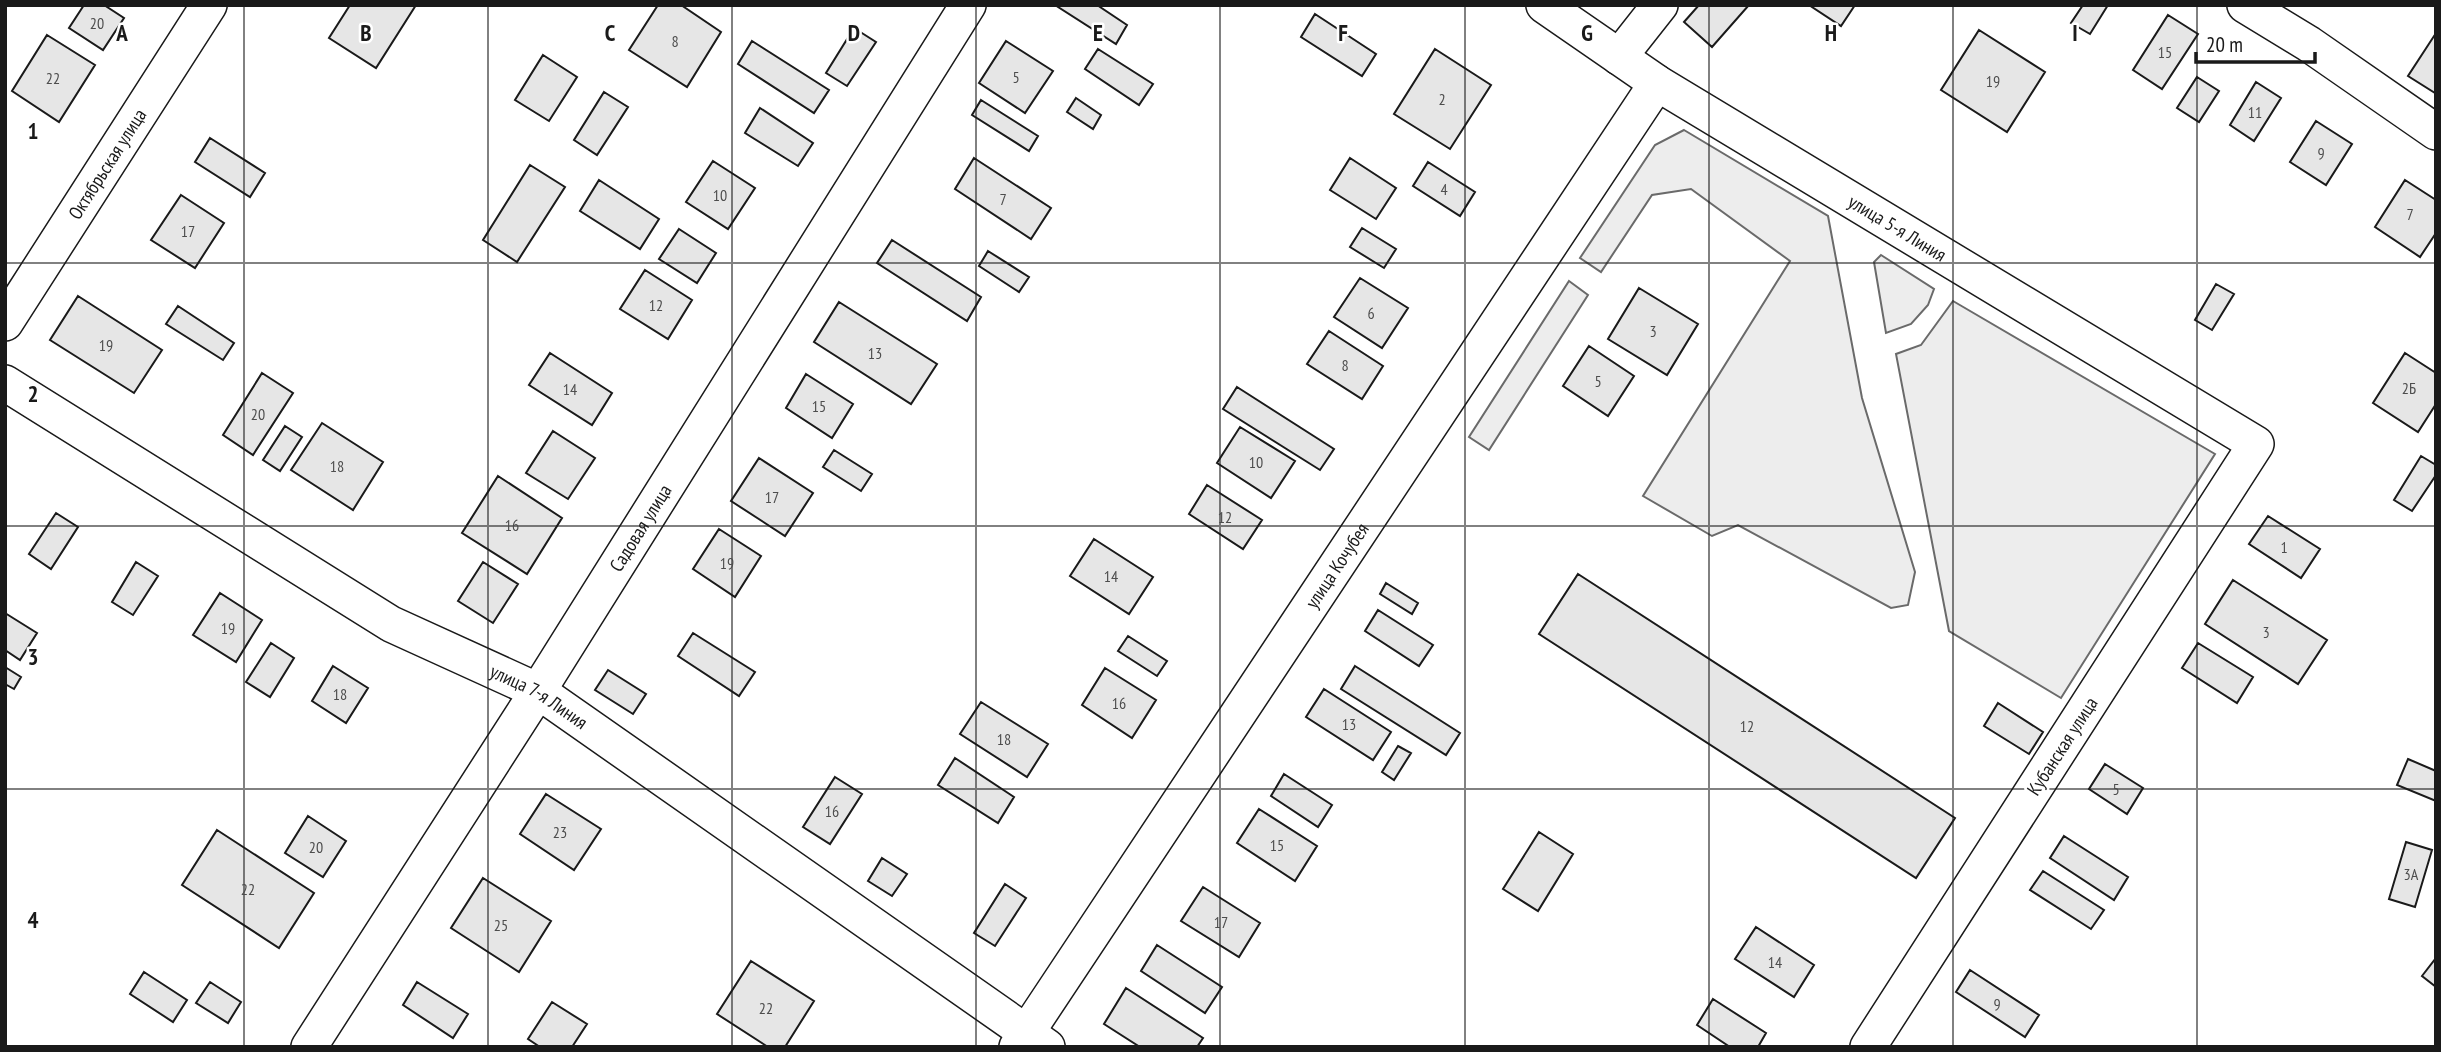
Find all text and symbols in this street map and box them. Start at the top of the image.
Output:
house number: 20 [90,13,104,33]
text: A [115,18,128,47]
text: B [360,18,372,47]
text: C [605,18,616,47]
text: D [848,18,860,47]
text: E [1093,18,1103,47]
text: F [1338,18,1348,47]
text: G [1581,18,1593,47]
text: H [1825,18,1837,47]
text: I [2072,18,2078,47]
scale bar [2196,21,2315,65]
house number: 8 [671,31,679,51]
text: 20 m [2206,31,2243,58]
house number: 15 [2158,42,2172,62]
house number: 5 [1012,67,1020,87]
house number: 22 [46,68,60,88]
house number: 19 [1986,71,2000,91]
house number: 2 [1438,89,1446,109]
house number: 11 [2248,102,2262,122]
street label: Октябрьская улица [63,104,151,224]
text: 1 [28,116,39,145]
house number: 9 [2317,143,2325,163]
house number: 4 [1440,179,1448,199]
house number: 10 [713,185,727,205]
house number: 7 [999,189,1007,209]
street label: улица 5-я Линия [1844,189,1951,267]
house number: 7 [2406,204,2414,224]
house number: 17 [181,221,195,241]
house number: 12 [649,295,663,315]
house number: 6 [1367,303,1375,323]
house number: 3 [1649,321,1657,341]
house number: 19 [99,335,113,355]
house number: 13 [868,343,882,363]
house number: 8 [1341,355,1349,375]
house number: 5 [1594,371,1602,391]
house number: 2Б [2402,378,2416,398]
text: 2 [28,379,39,408]
house number: 14 [563,379,577,399]
house number: 15 [812,396,826,416]
house number: 20 [251,404,265,424]
house number: 10 [1249,452,1263,472]
house number: 18 [330,456,344,476]
street label: Садовая улица [604,480,677,576]
house number: 17 [765,487,779,507]
house number: 12 [1218,507,1232,527]
house number: 16 [505,515,519,535]
street label: улица Кочубея [1300,518,1374,613]
house number: 1 [2280,537,2288,557]
house number: 19 [720,553,734,573]
house number: 14 [1104,566,1118,586]
house number: 19 [221,618,235,638]
house number: 3 [2262,622,2270,642]
text: 3 [28,642,39,671]
street label: улица 7-я Линия [486,659,592,734]
house number: 18 [333,684,347,704]
street label: Кубанская улица [2021,692,2103,800]
house number: 16 [1112,693,1126,713]
house number: 13 [1342,714,1356,734]
house number: 12 [1740,716,1754,736]
house number: 18 [997,729,1011,749]
house number: 5 [2112,779,2120,799]
house number: 16 [825,801,839,821]
house number: 23 [553,822,567,842]
house number: 15 [1270,835,1284,855]
house number: 20 [309,837,323,857]
house number: 3А [2404,864,2419,884]
house number: 22 [241,879,255,899]
text: 4 [28,905,39,934]
house number: 17 [1214,912,1228,932]
house number: 25 [494,915,508,935]
house number: 14 [1768,952,1782,972]
house number: 9 [1993,994,2001,1014]
house number: 22 [759,998,773,1018]

